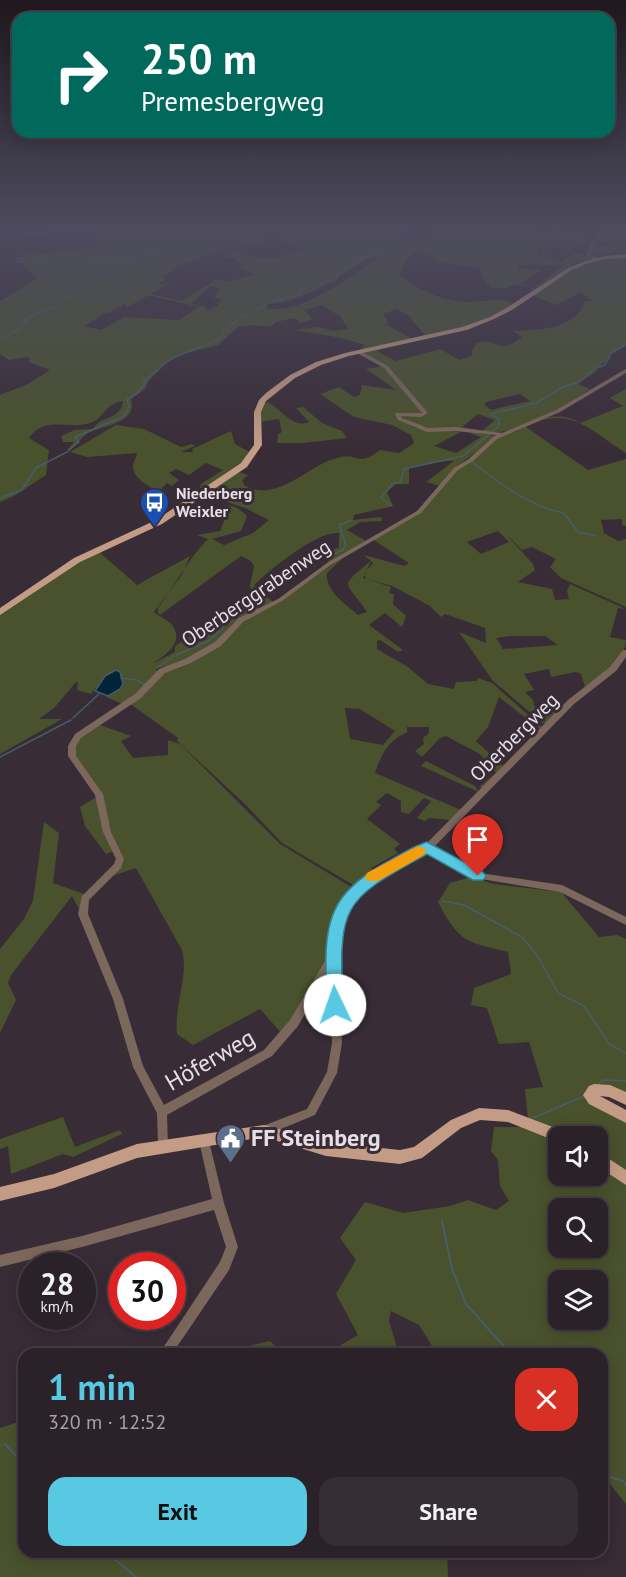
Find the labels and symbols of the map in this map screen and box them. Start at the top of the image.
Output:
place label: Niederberg Weixler [176,483,252,521]
bus stop icon: Niederberg Weixler [139,486,171,528]
street label: Oberberggrabenweg [176,533,336,653]
street label: Oberbergweg [464,687,564,787]
pin [452,814,503,876]
position arrow [303,973,367,1037]
street label: Höferweg [159,1021,260,1098]
public building icon: FF Steinberg [214,1122,246,1164]
place label: FF Steinberg [251,1122,381,1153]
speed limit sign: 30 [108,1252,186,1330]

